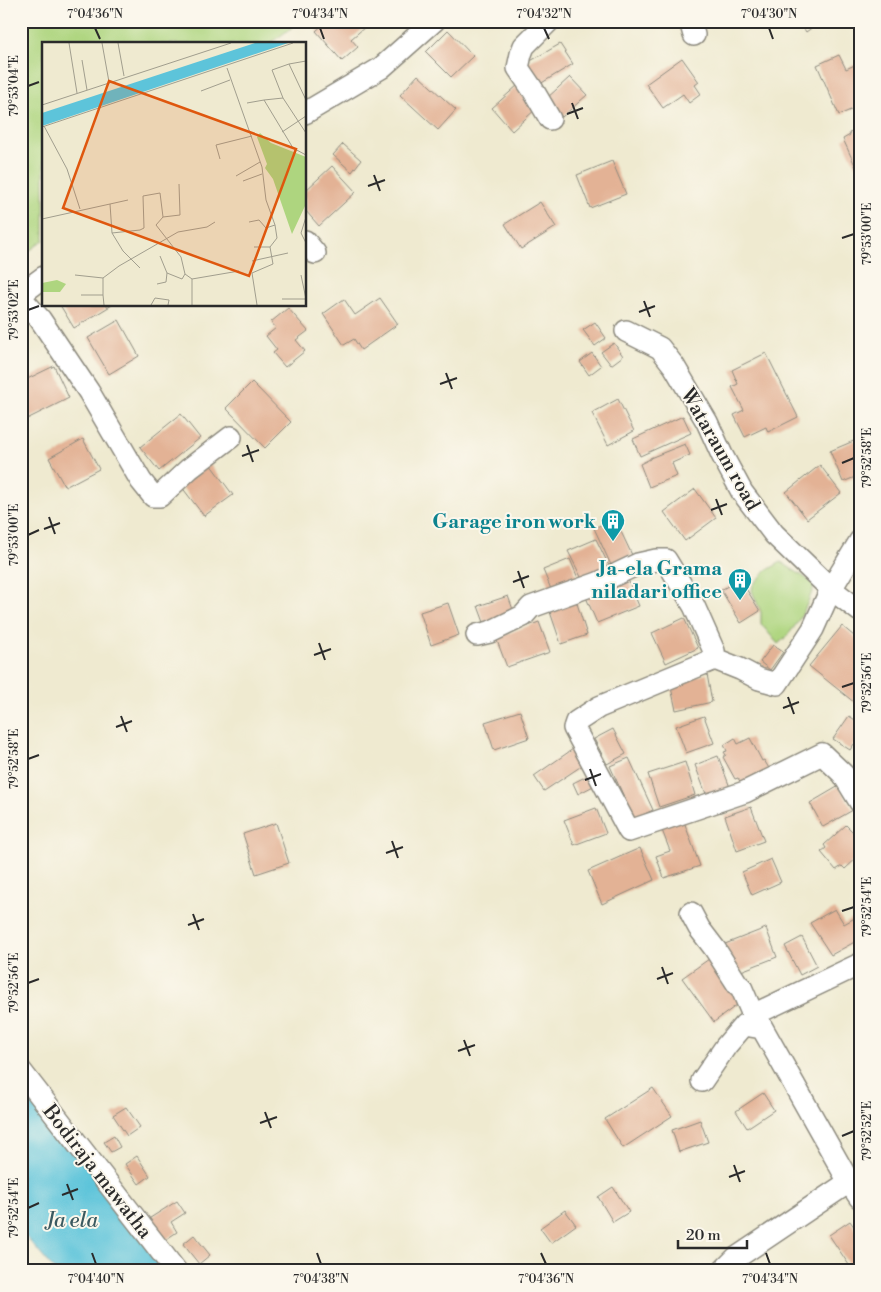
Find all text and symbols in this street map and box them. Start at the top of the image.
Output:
text: 7°04'36"N [67,7,123,22]
text: 7°04'34"N [292,7,348,22]
text: 7°04'32"N [516,7,572,22]
text: 7°04'30"N [741,7,797,22]
inset map [42,42,306,306]
text: 79°53'04"E [7,55,22,117]
text: 79°53'00"E [860,203,875,265]
text: 79°53'02"E [7,279,22,341]
street label: Wataraum road [674,383,765,516]
text: 79°52'58"E [860,428,875,488]
text: 79°53'00"E [7,504,22,566]
building icon: Garage iron work [600,508,626,542]
place label: Garage iron work [432,510,597,535]
place label: Ja-ela Grama niladari office [591,557,722,605]
building icon: Ja-ela Grama niladari office [727,567,753,601]
text: 79°52'56"E [860,653,875,713]
text: 79°52'58"E [7,729,22,789]
text: 79°52'54"E [860,877,875,937]
text: 79°52'56"E [7,953,22,1013]
street label: Bodiraja mawatha [36,1099,158,1245]
text: 79°52'52"E [860,1101,875,1161]
text: 79°52'54"E [7,1178,22,1238]
water label: Ja ela [44,1208,98,1234]
scale bar [678,1217,747,1249]
text: 20 m [686,1226,721,1245]
text: 7°04'40"N [68,1272,125,1287]
text: 7°04'38"N [293,1272,349,1287]
text: 7°04'36"N [518,1272,574,1287]
text: 7°04'34"N [742,1272,798,1287]

